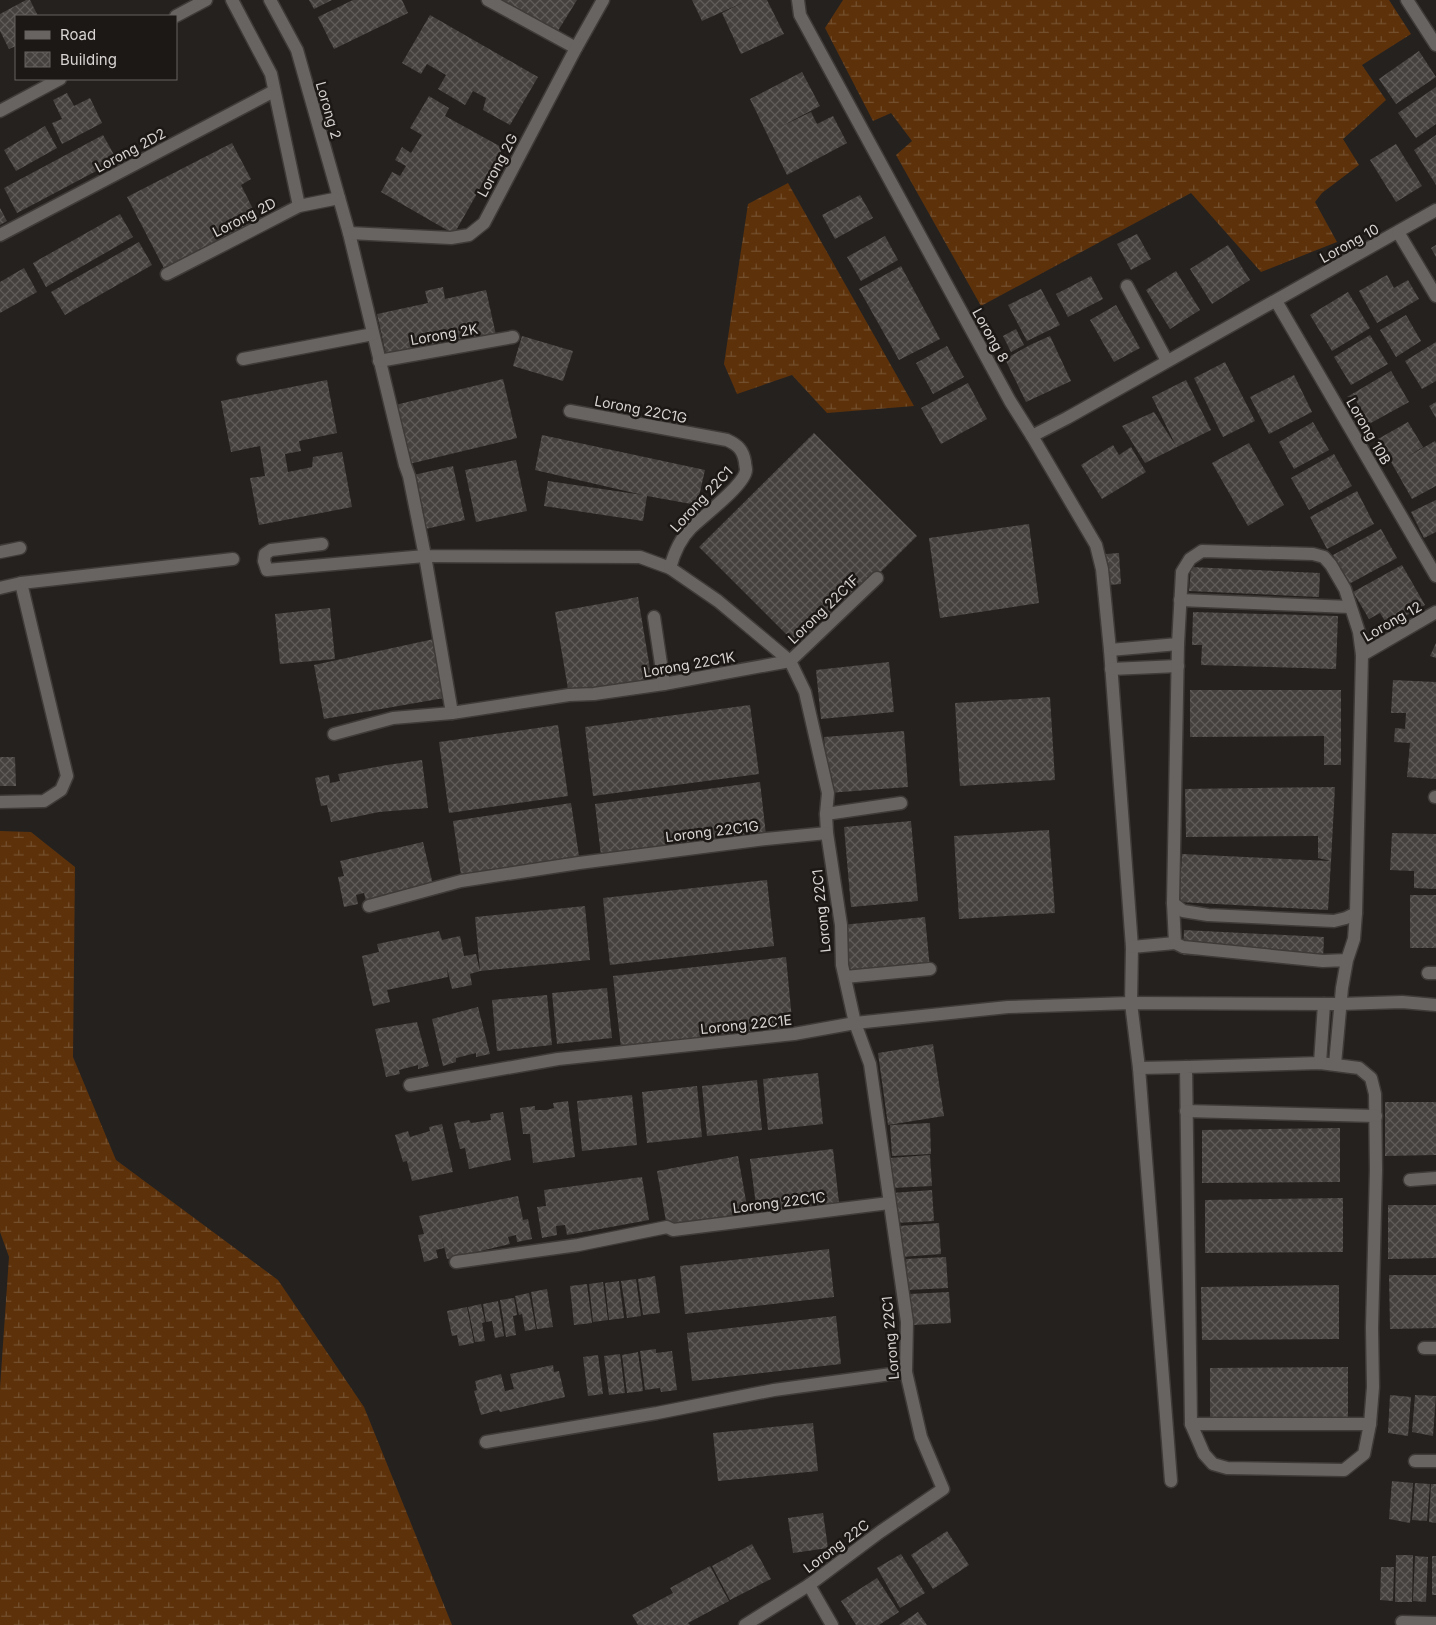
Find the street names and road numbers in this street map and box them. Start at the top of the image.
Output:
street label: Lorong 2 [313,79,345,141]
street label: Lorong 2D2 [92,124,168,176]
street label: Lorong 2G [473,130,521,200]
street label: Lorong 2D [209,194,279,240]
street label: Lorong 10 [1316,220,1382,266]
street label: Lorong 8 [969,305,1013,365]
street label: Lorong 2K [409,320,480,348]
street label: Lorong 22C1G [593,392,689,426]
street label: Lorong 10B [1343,395,1395,467]
street label: Lorong 22C1 [666,463,736,535]
street label: Lorong 22C1F [784,571,862,647]
street label: Lorong 12 [1360,597,1424,645]
street label: Lorong 22C1K [642,647,737,680]
street label: Lorong 22C1G [664,817,760,845]
street label: Lorong 22C1 [808,869,834,953]
street label: Lorong 22C1E [699,1011,793,1037]
street label: Lorong 22C1C [731,1188,827,1216]
street label: Lorong 22C1 [878,1296,902,1380]
street label: Lorong 22C [800,1516,872,1576]

